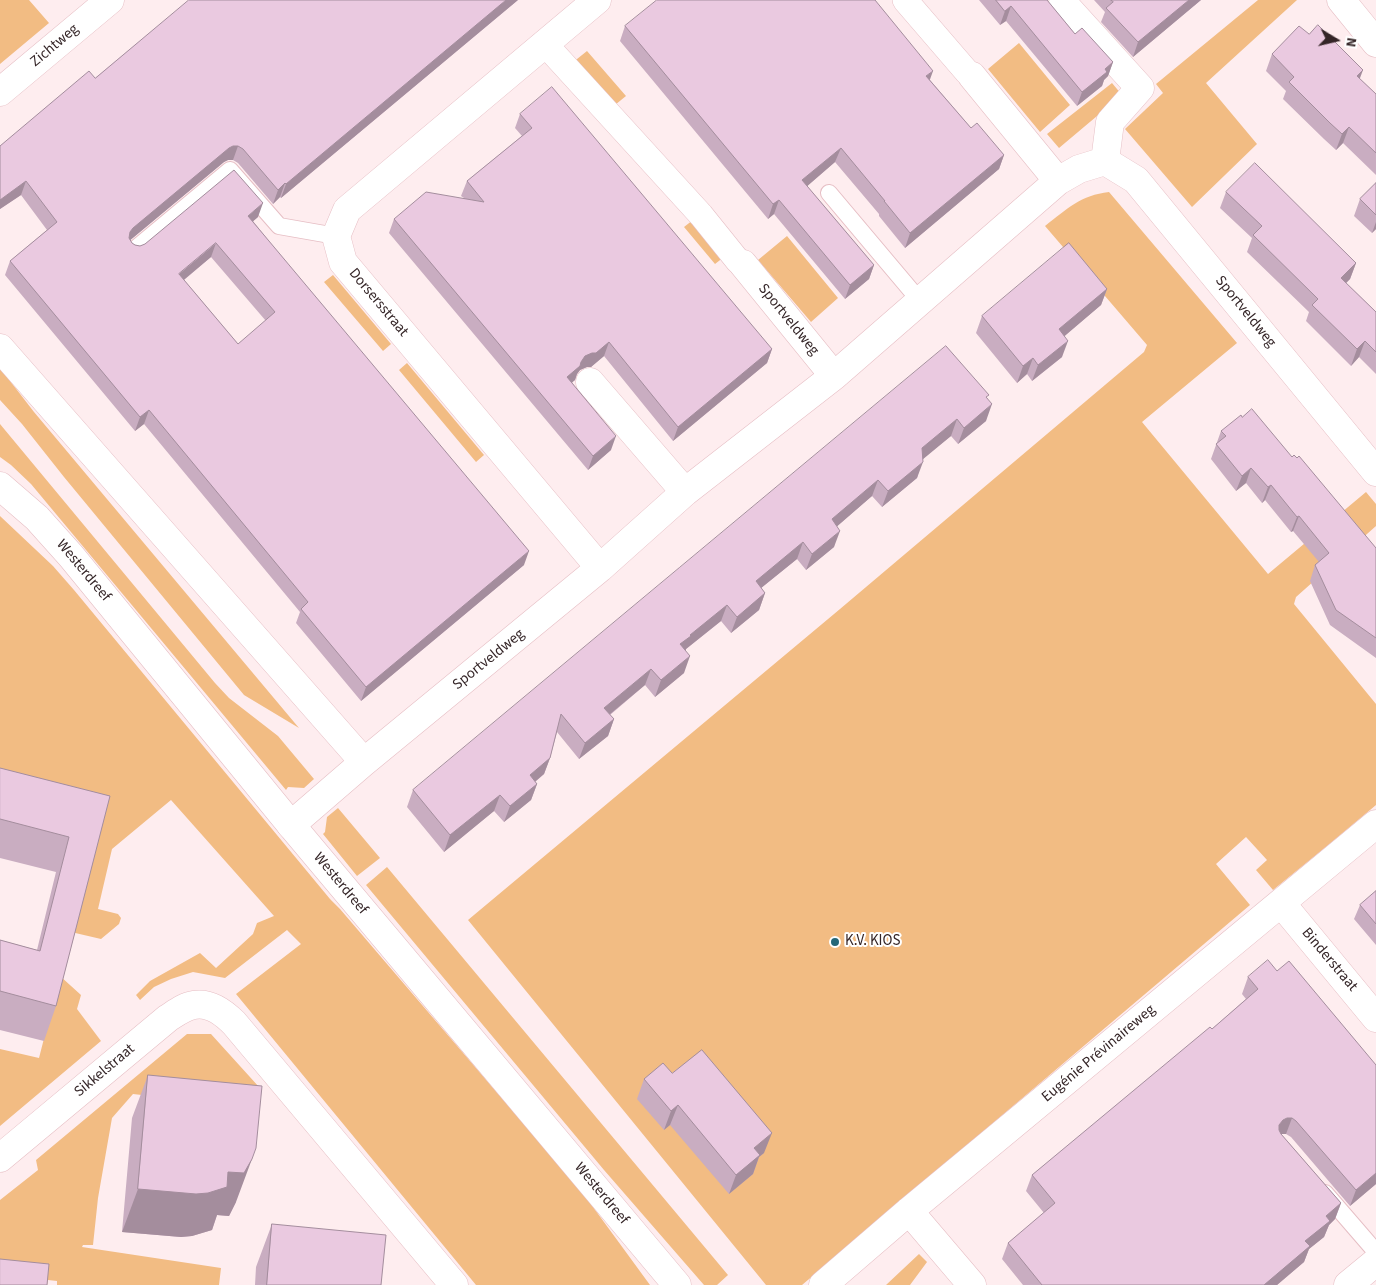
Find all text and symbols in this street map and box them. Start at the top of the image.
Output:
north arrow [1311,15,1361,65]
street label: Zichtweg [27,21,83,71]
text: N [1340,36,1361,49]
street label: Dorsersstraat [344,265,412,341]
street label: Sportveldweg [1211,273,1279,351]
street label: Sportveldweg [754,281,822,359]
street label: Westerdreef [52,536,114,606]
street label: Sportveldweg [450,626,528,694]
street label: Westerdreef [309,849,371,919]
street label: Binderstraat [1297,925,1361,995]
place label: K.V. KIOS [845,933,901,951]
marker: K.V. KIOS [829,936,841,948]
street label: Eugénie Prévinaireweg [1039,1001,1159,1107]
street label: Sikkelstraat [71,1041,139,1101]
street label: Westerdreef [570,1159,632,1229]

